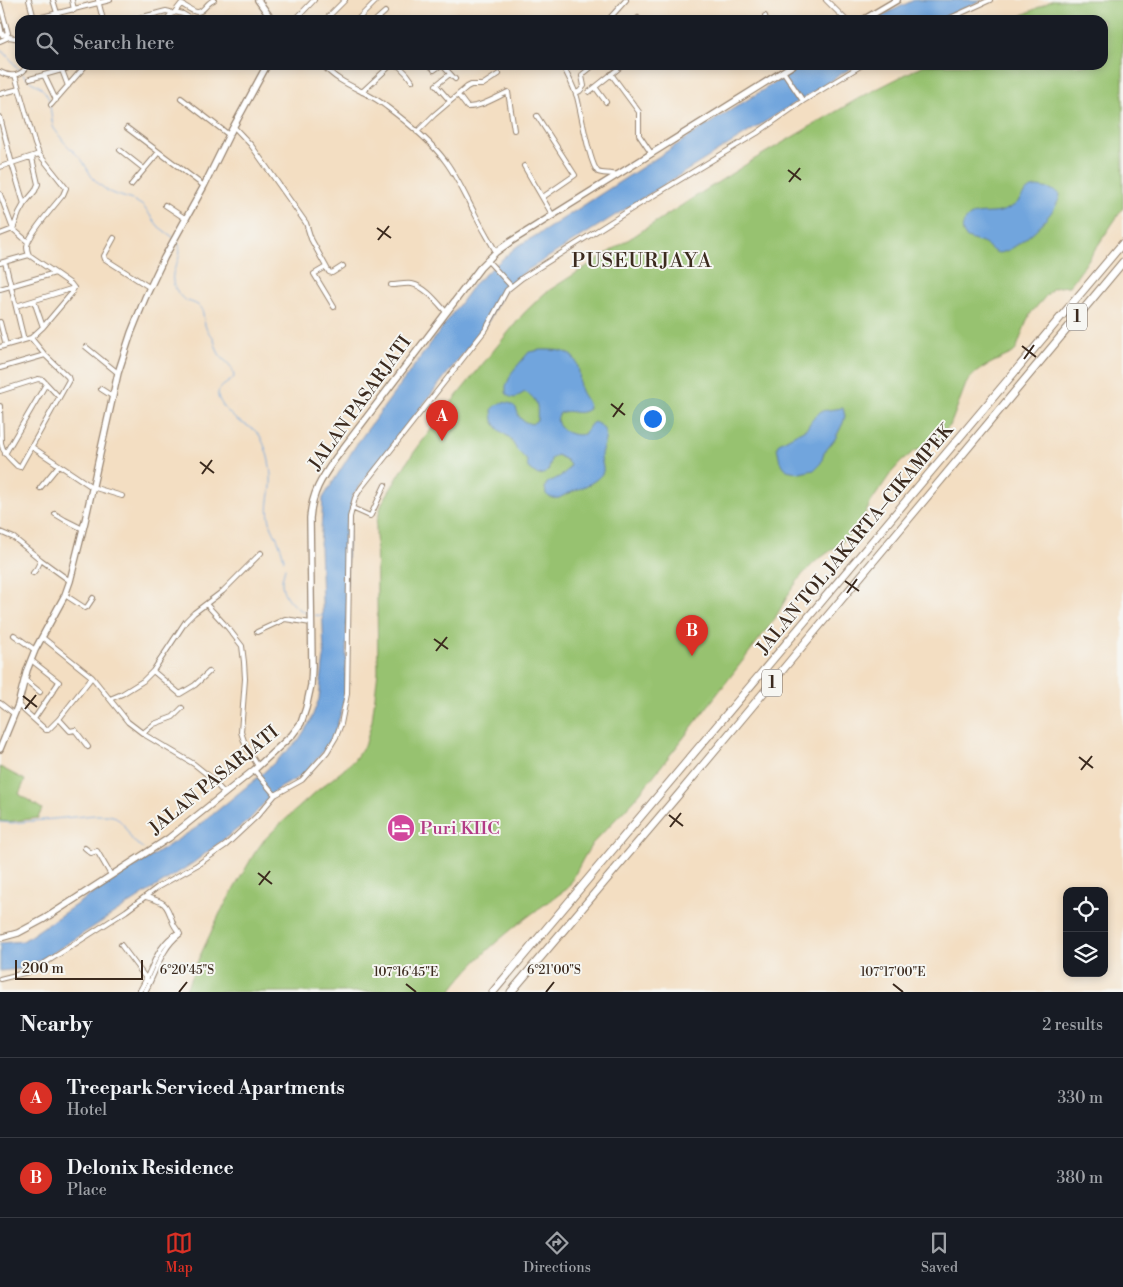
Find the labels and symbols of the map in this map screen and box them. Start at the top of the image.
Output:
district label: PUSEURJAYA [571,249,713,274]
road number: 1 [1067,304,1087,330]
street label: JALAN PASARJATI [303,331,416,475]
pin: A [426,400,458,441]
your location [640,406,666,432]
street label: JALAN TOL JAKARTA–CIKAMPEK [751,418,959,660]
pin: B [676,615,708,656]
road number: 1 [762,670,782,696]
street label: JALAN PASARJATI [144,721,284,840]
hotel icon: Puri KIIC [386,813,416,843]
place label: Puri KIIC [420,817,500,840]
scale bar [15,957,142,980]
text: 6°20'45"S [160,963,214,978]
text: 6°21'00"S [527,963,581,978]
text: 107°16'45"E [374,965,438,980]
text: 107°17'00"E [860,965,926,980]

